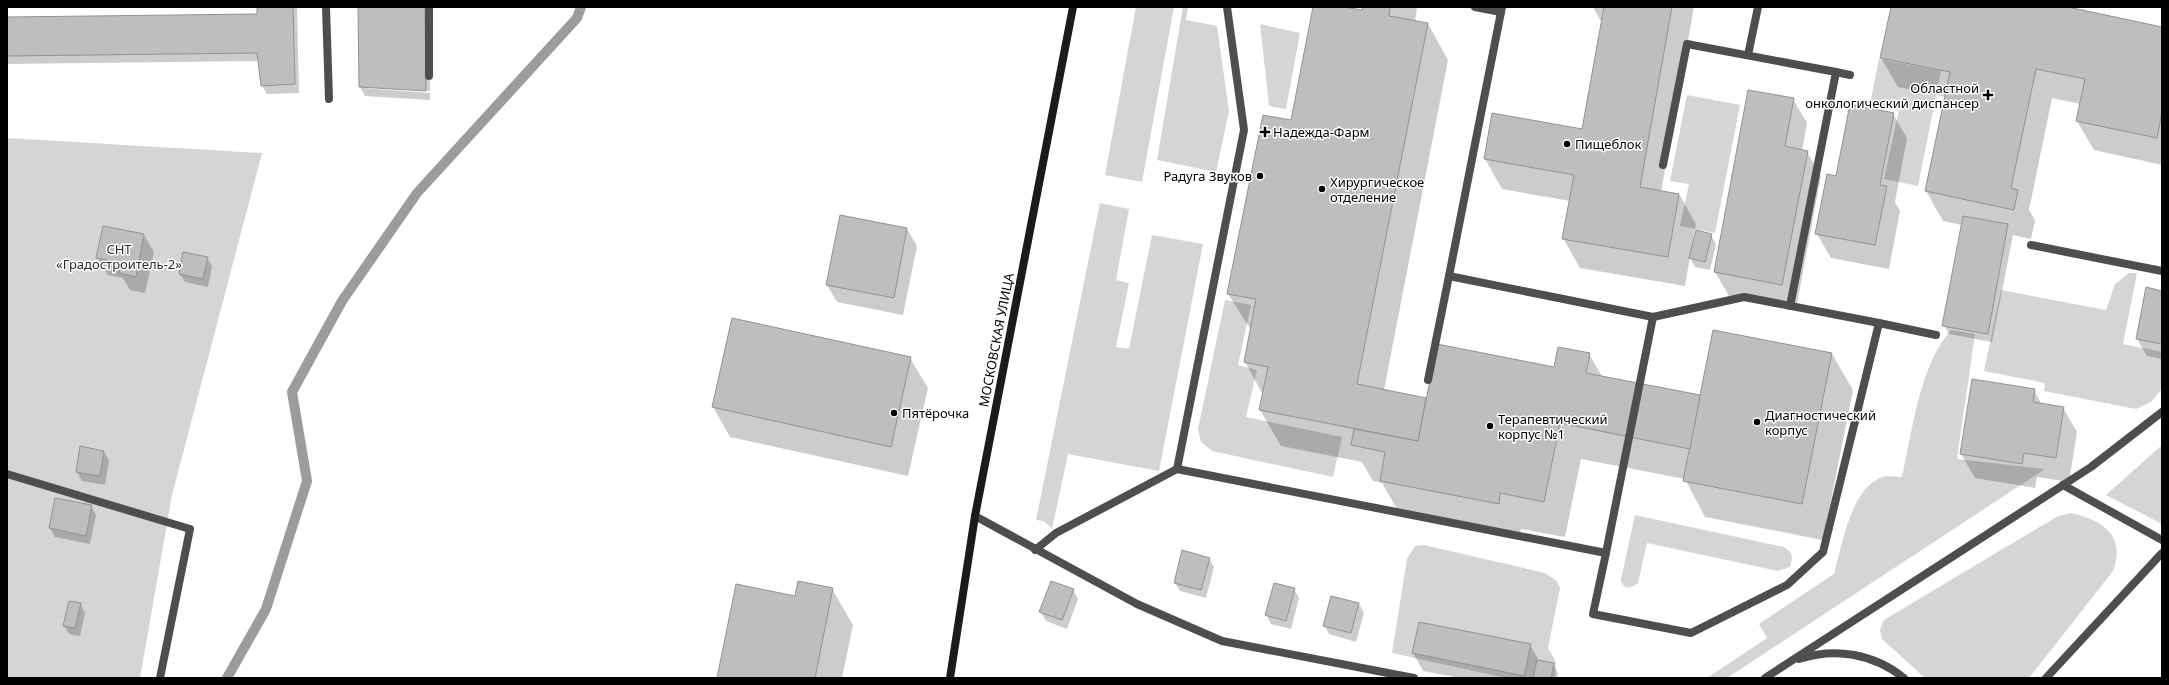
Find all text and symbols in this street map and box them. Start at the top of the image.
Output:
place label: Областной онкологический диспансер [1805,79,1979,112]
marker: Областной онкологический диспансер [1982,89,1994,101]
place label: Надежда-Фарм [1273,123,1370,141]
marker: Надежда-Фарм [1260,127,1270,137]
place label: Пищеблок [1575,135,1642,153]
marker: Пищеблок [1562,139,1572,149]
place label: Радуга Звуков [1163,167,1252,185]
marker: Радуга Звуков [1255,171,1265,181]
place label: Хирургическое отделение [1330,173,1424,206]
marker: Хирургическое отделение [1317,184,1327,194]
park label: СНТ «Градостроитель-2» [56,240,182,273]
street label: МОСКОВСКАЯ УЛИЦА [974,271,1018,409]
place label: Пятёрочка [902,404,969,422]
place label: Диагностический корпус [1765,406,1876,439]
marker: Пятёрочка [889,408,899,418]
place label: Терапевтический корпус №1 [1498,410,1608,443]
marker: Диагностический корпус [1752,417,1762,427]
marker: Терапевтический корпус №1 [1485,421,1495,431]

